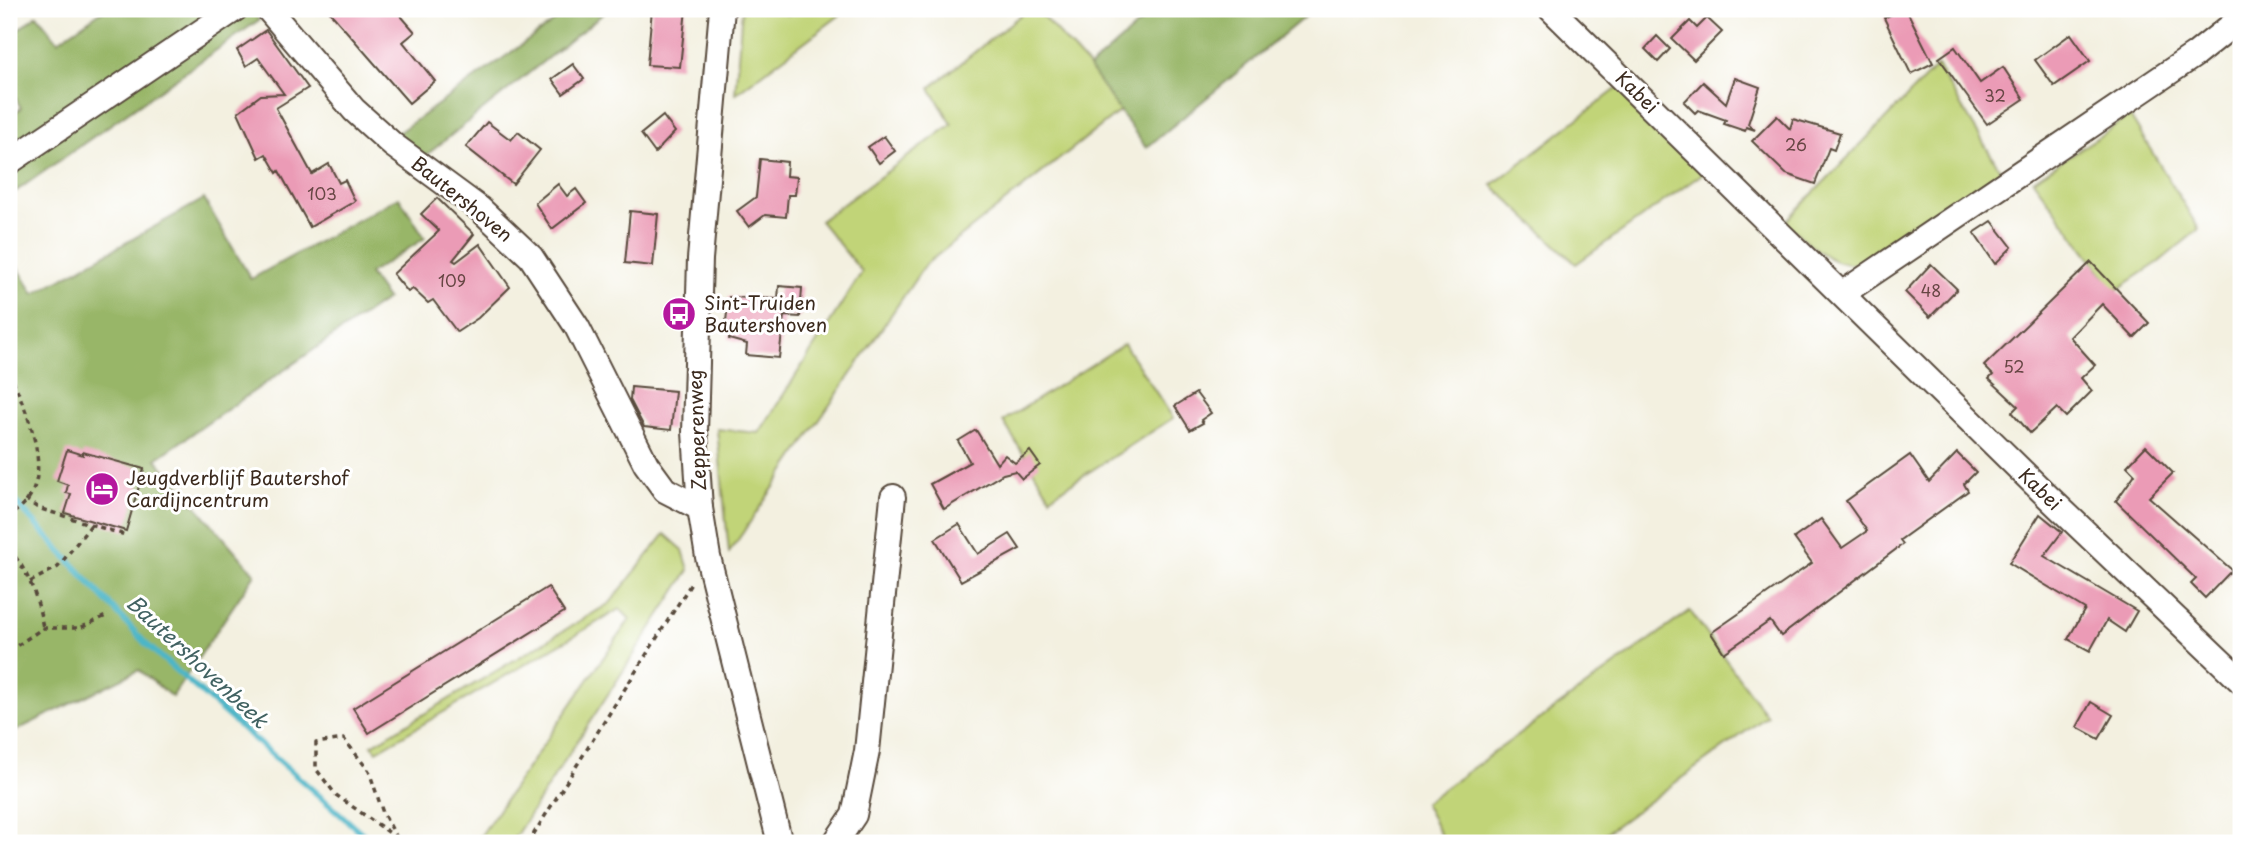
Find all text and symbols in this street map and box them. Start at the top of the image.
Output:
street label: Kabei [1610,64,1666,119]
house number: 32 [1984,83,2006,107]
house number: 26 [1785,132,1807,156]
street label: Bautershoven [406,149,519,248]
house number: 103 [307,181,337,205]
house number: 109 [438,268,466,292]
house number: 48 [1921,278,1941,302]
place label: Sint-Truiden Bautershoven [704,288,827,338]
bus stop icon: Sint-Truiden Bautershoven [660,295,698,333]
house number: 52 [2003,354,2025,378]
street label: Zepperenweg [680,369,712,491]
street label: Kabei [2013,461,2069,516]
place label: Jeugdverblijf Bautershof Cardijncentrum [126,463,351,513]
hotel icon: Jeugdverblijf Bautershof Cardijncentrum [83,470,121,508]
water label: Bautershovenbeek [120,586,277,736]

